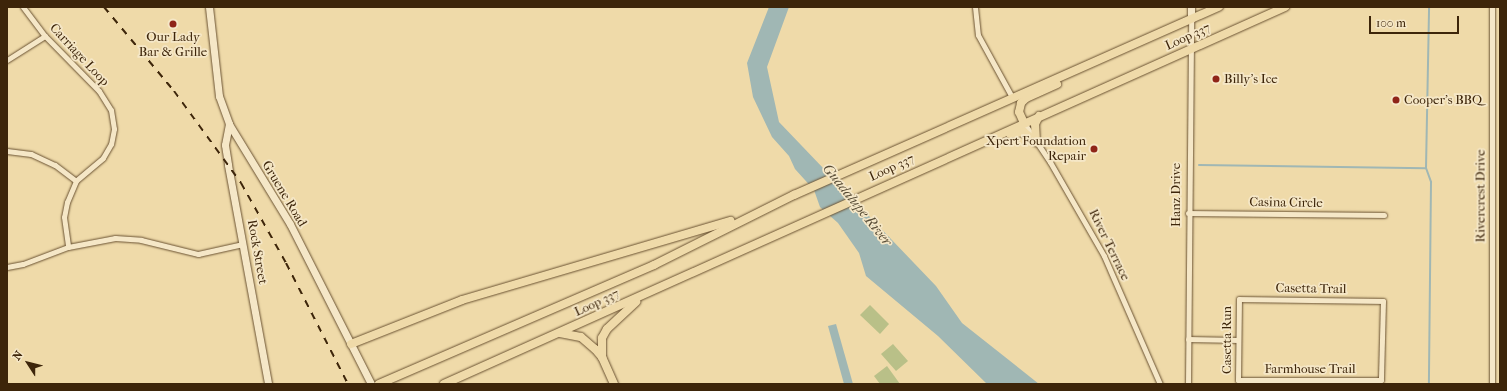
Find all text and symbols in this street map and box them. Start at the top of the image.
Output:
scale bar [1371,8,1461,34]
text: 100 m [1376,16,1406,30]
marker: Our Lady Bar & Grille [168,19,178,29]
street label: Carriage Loop [46,20,112,90]
street label: Loop 337 [1163,20,1213,54]
place label: Our Lady Bar & Grille [139,30,207,61]
place label: Billy's Ice [1224,71,1278,87]
marker: Billy's Ice [1211,74,1221,84]
place label: Cooper's BBQ [1404,92,1482,108]
marker: Cooper's BBQ [1391,95,1401,105]
place label: Xpert Foundation Repair [986,134,1086,165]
marker: Xpert Foundation Repair [1089,144,1099,154]
street label: Rivercrest Drive [1473,150,1489,242]
street label: Loop 337 [867,151,917,185]
street label: Gruene Road [258,158,310,230]
water label: Guadalupe River [819,161,895,249]
street label: Hanz Drive [1168,163,1184,227]
street label: Casina Circle [1249,195,1323,211]
street label: River Terrace [1085,207,1133,283]
street label: Rock Street [244,218,270,286]
street label: Casetta Trail [1275,281,1347,297]
street label: Loop 337 [572,286,622,320]
street label: Casetta Run [1219,306,1235,374]
north arrow [8,343,48,383]
text: N [10,348,26,363]
street label: Farmhouse Trail [1264,361,1356,377]

